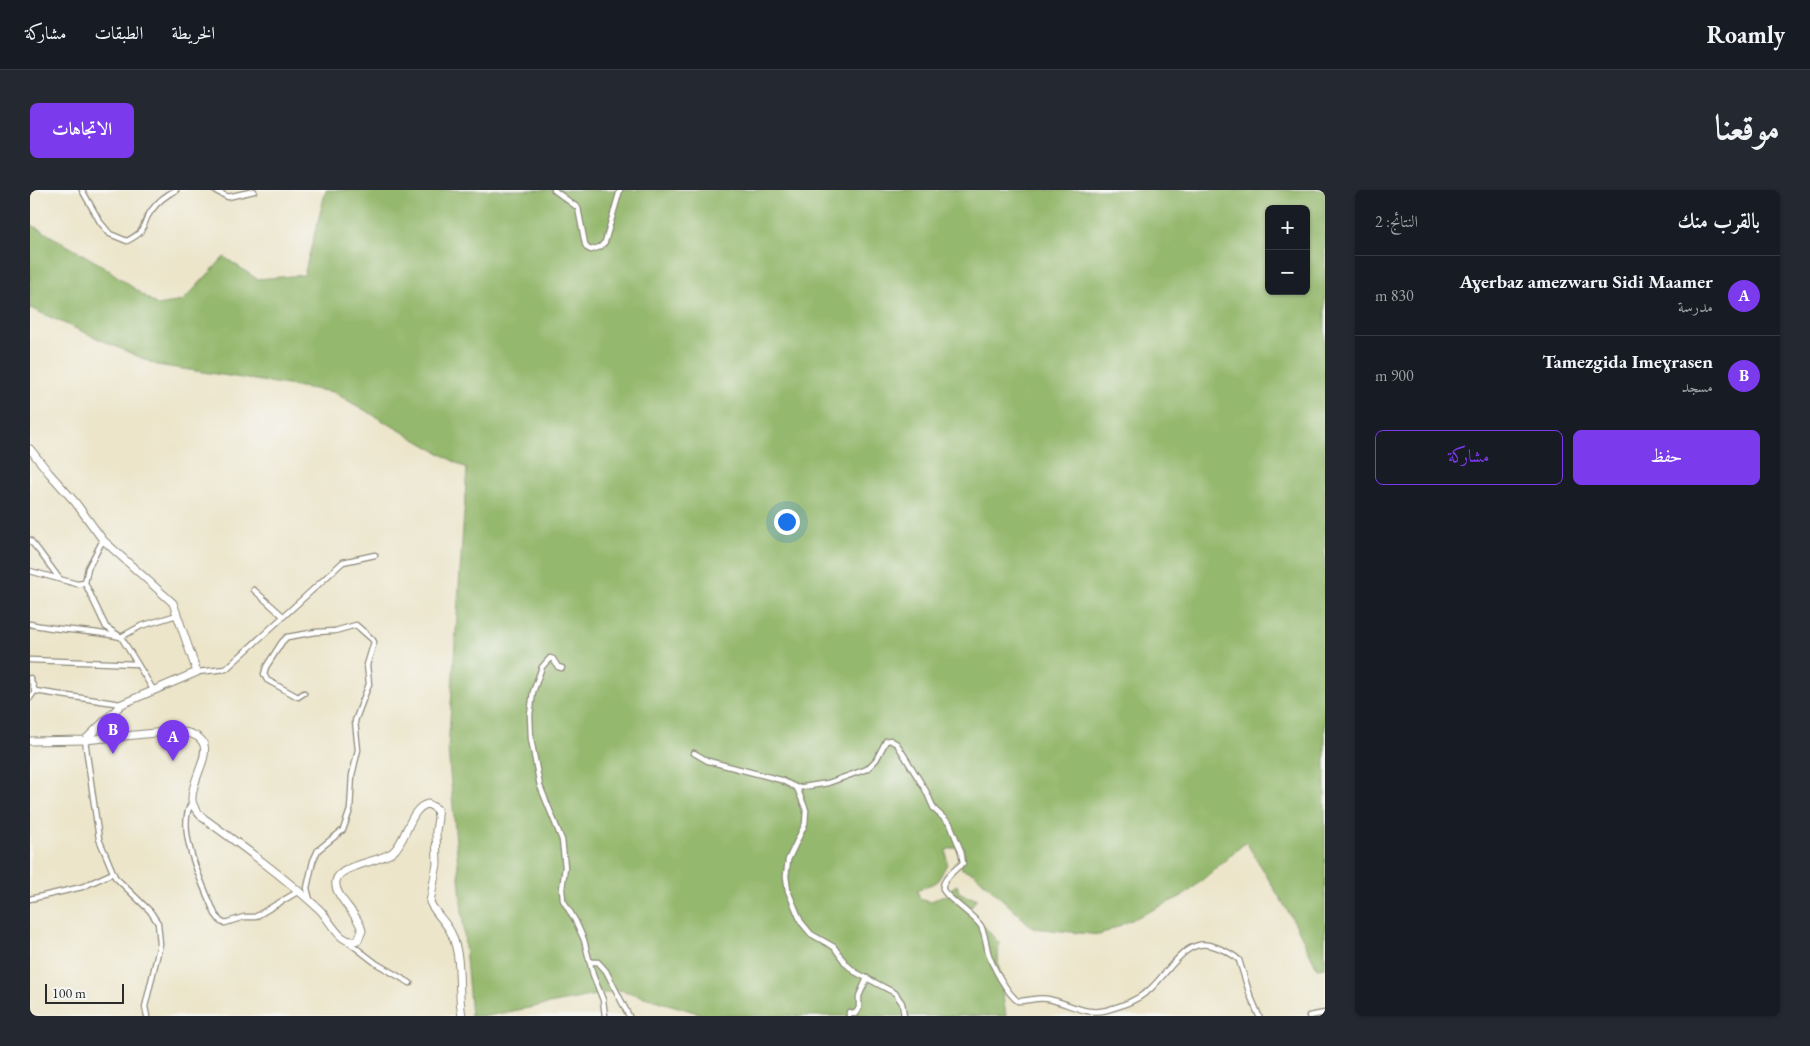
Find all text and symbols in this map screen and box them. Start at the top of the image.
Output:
text: Roamly [1707,19,1785,50]
text: مشاركة [25,21,66,44]
text: الطبقات [94,21,143,44]
text: الخريطة [171,21,215,44]
button: الاتجاهات [30,103,134,158]
text: موقعنا [1715,104,1780,149]
map controls [1265,205,1310,295]
button: + [1265,205,1310,250]
text: بالقرب منك [1677,207,1760,234]
text: النتائج: 2 [1375,211,1418,232]
button: − [1265,250,1310,295]
text: Aɣerbaz amezwaru Sidi Maamer [1459,269,1713,294]
text: 830 m [1375,285,1414,306]
text: A [1738,285,1750,306]
text: مدرسة [1678,296,1713,317]
text: Tamezgida Imeɣrasen [1542,349,1713,374]
text: 900 m [1375,365,1414,386]
text: B [1739,365,1749,386]
text: مسجد [1682,376,1713,397]
button: مشاركة [1375,430,1563,485]
button: حفظ [1573,430,1760,485]
your location [774,509,800,535]
pin: B [97,713,129,754]
pin: A [157,720,189,761]
scale bar [45,981,124,1004]
text: 100 m [52,984,86,1002]

